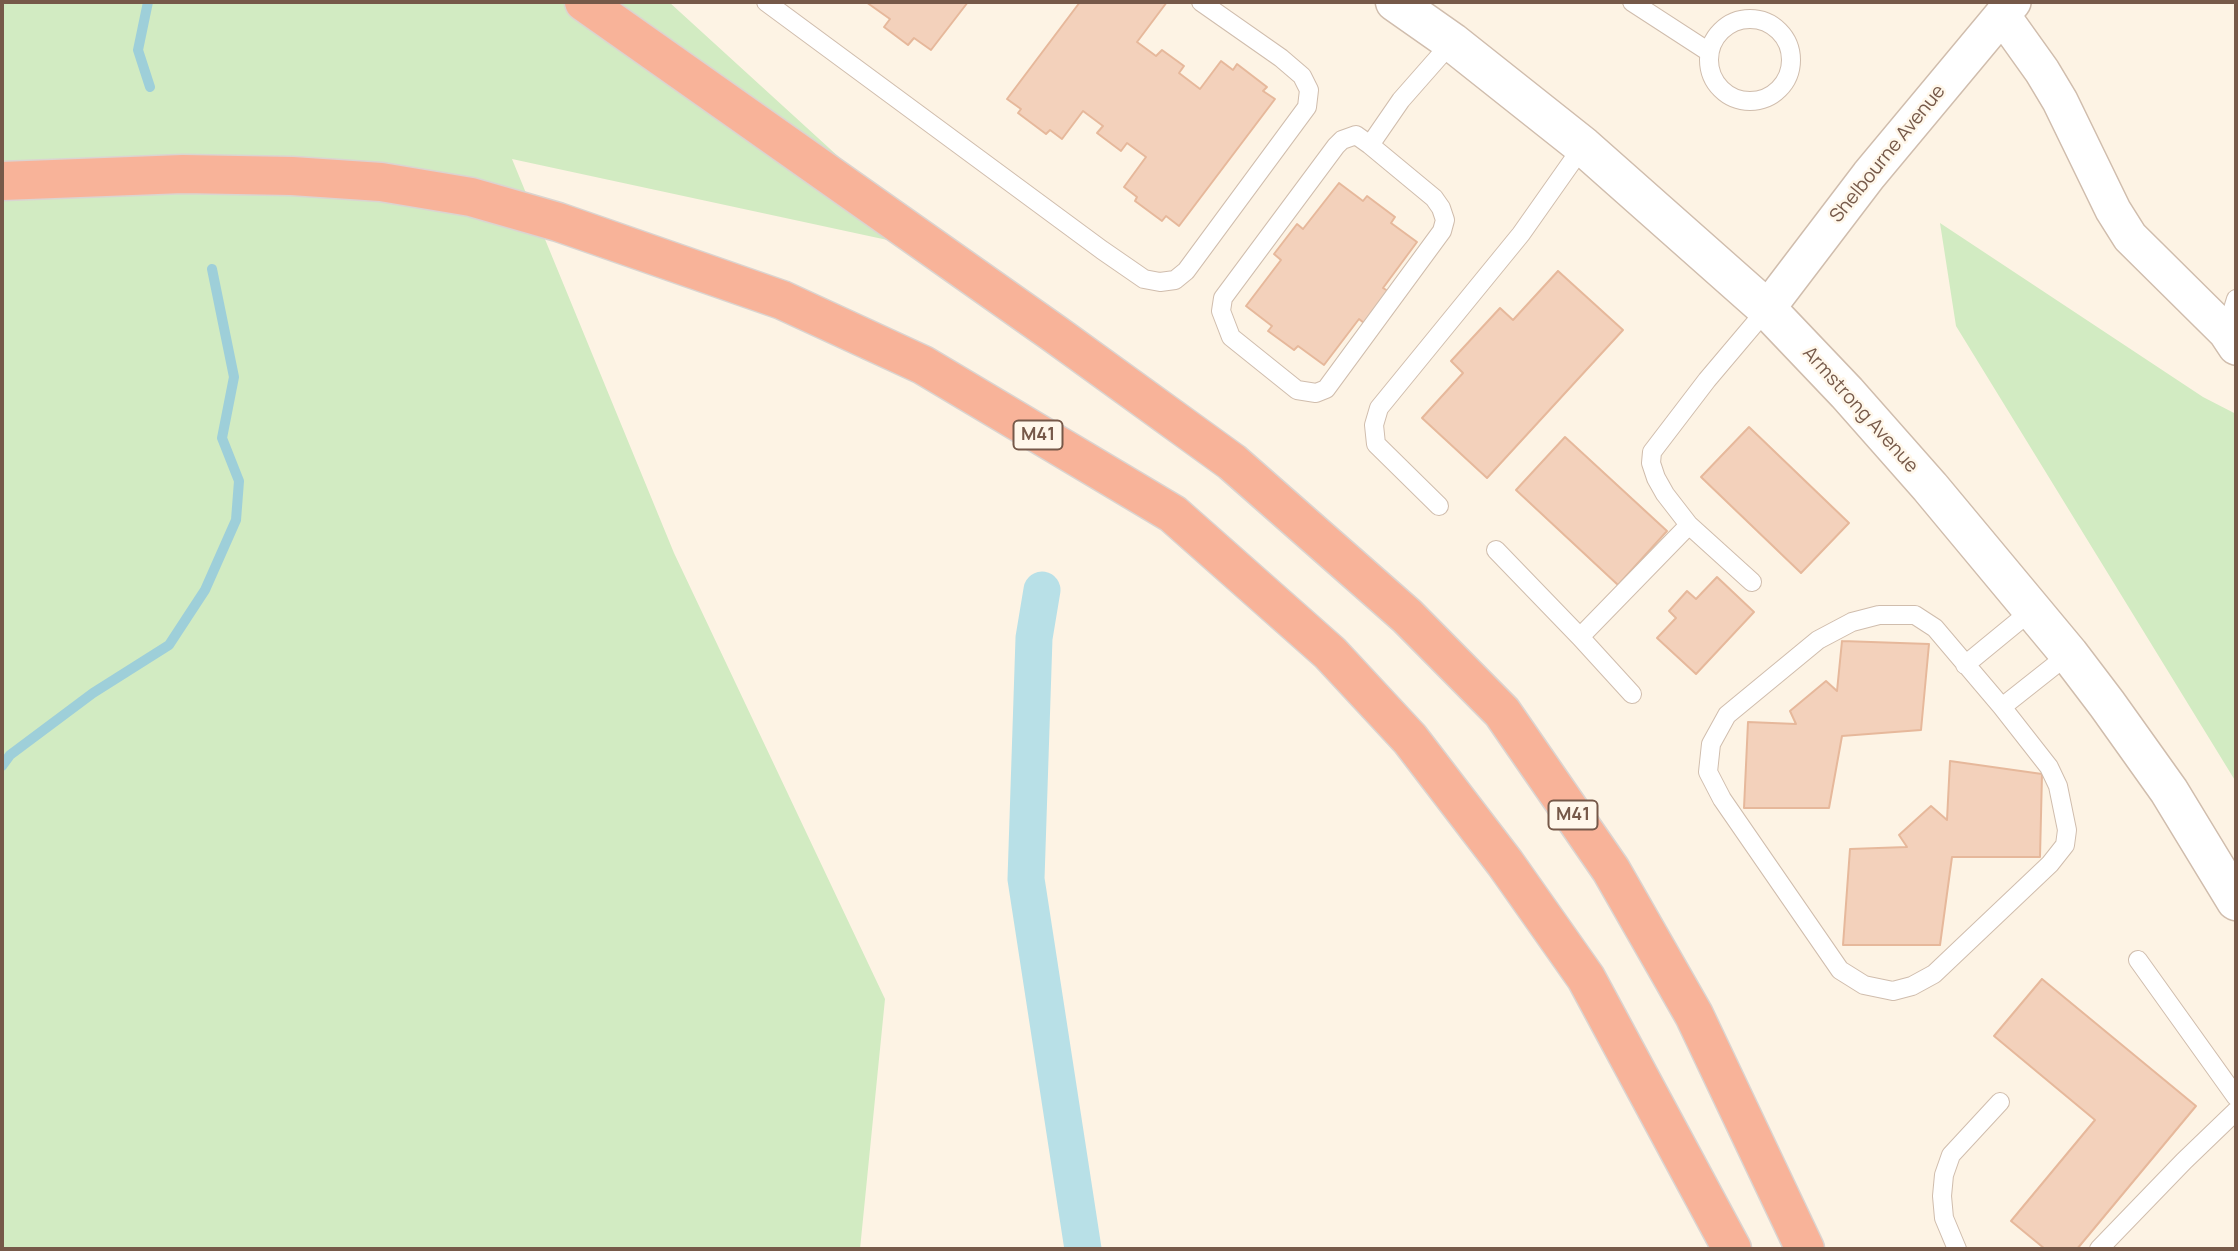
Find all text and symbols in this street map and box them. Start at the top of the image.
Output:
street label: Shelbourne Avenue [1826,81,1950,227]
street label: Armstrong Avenue [1797,342,1923,478]
road number: M41 [1014,421,1062,450]
road number: M41 [1548,800,1598,830]

